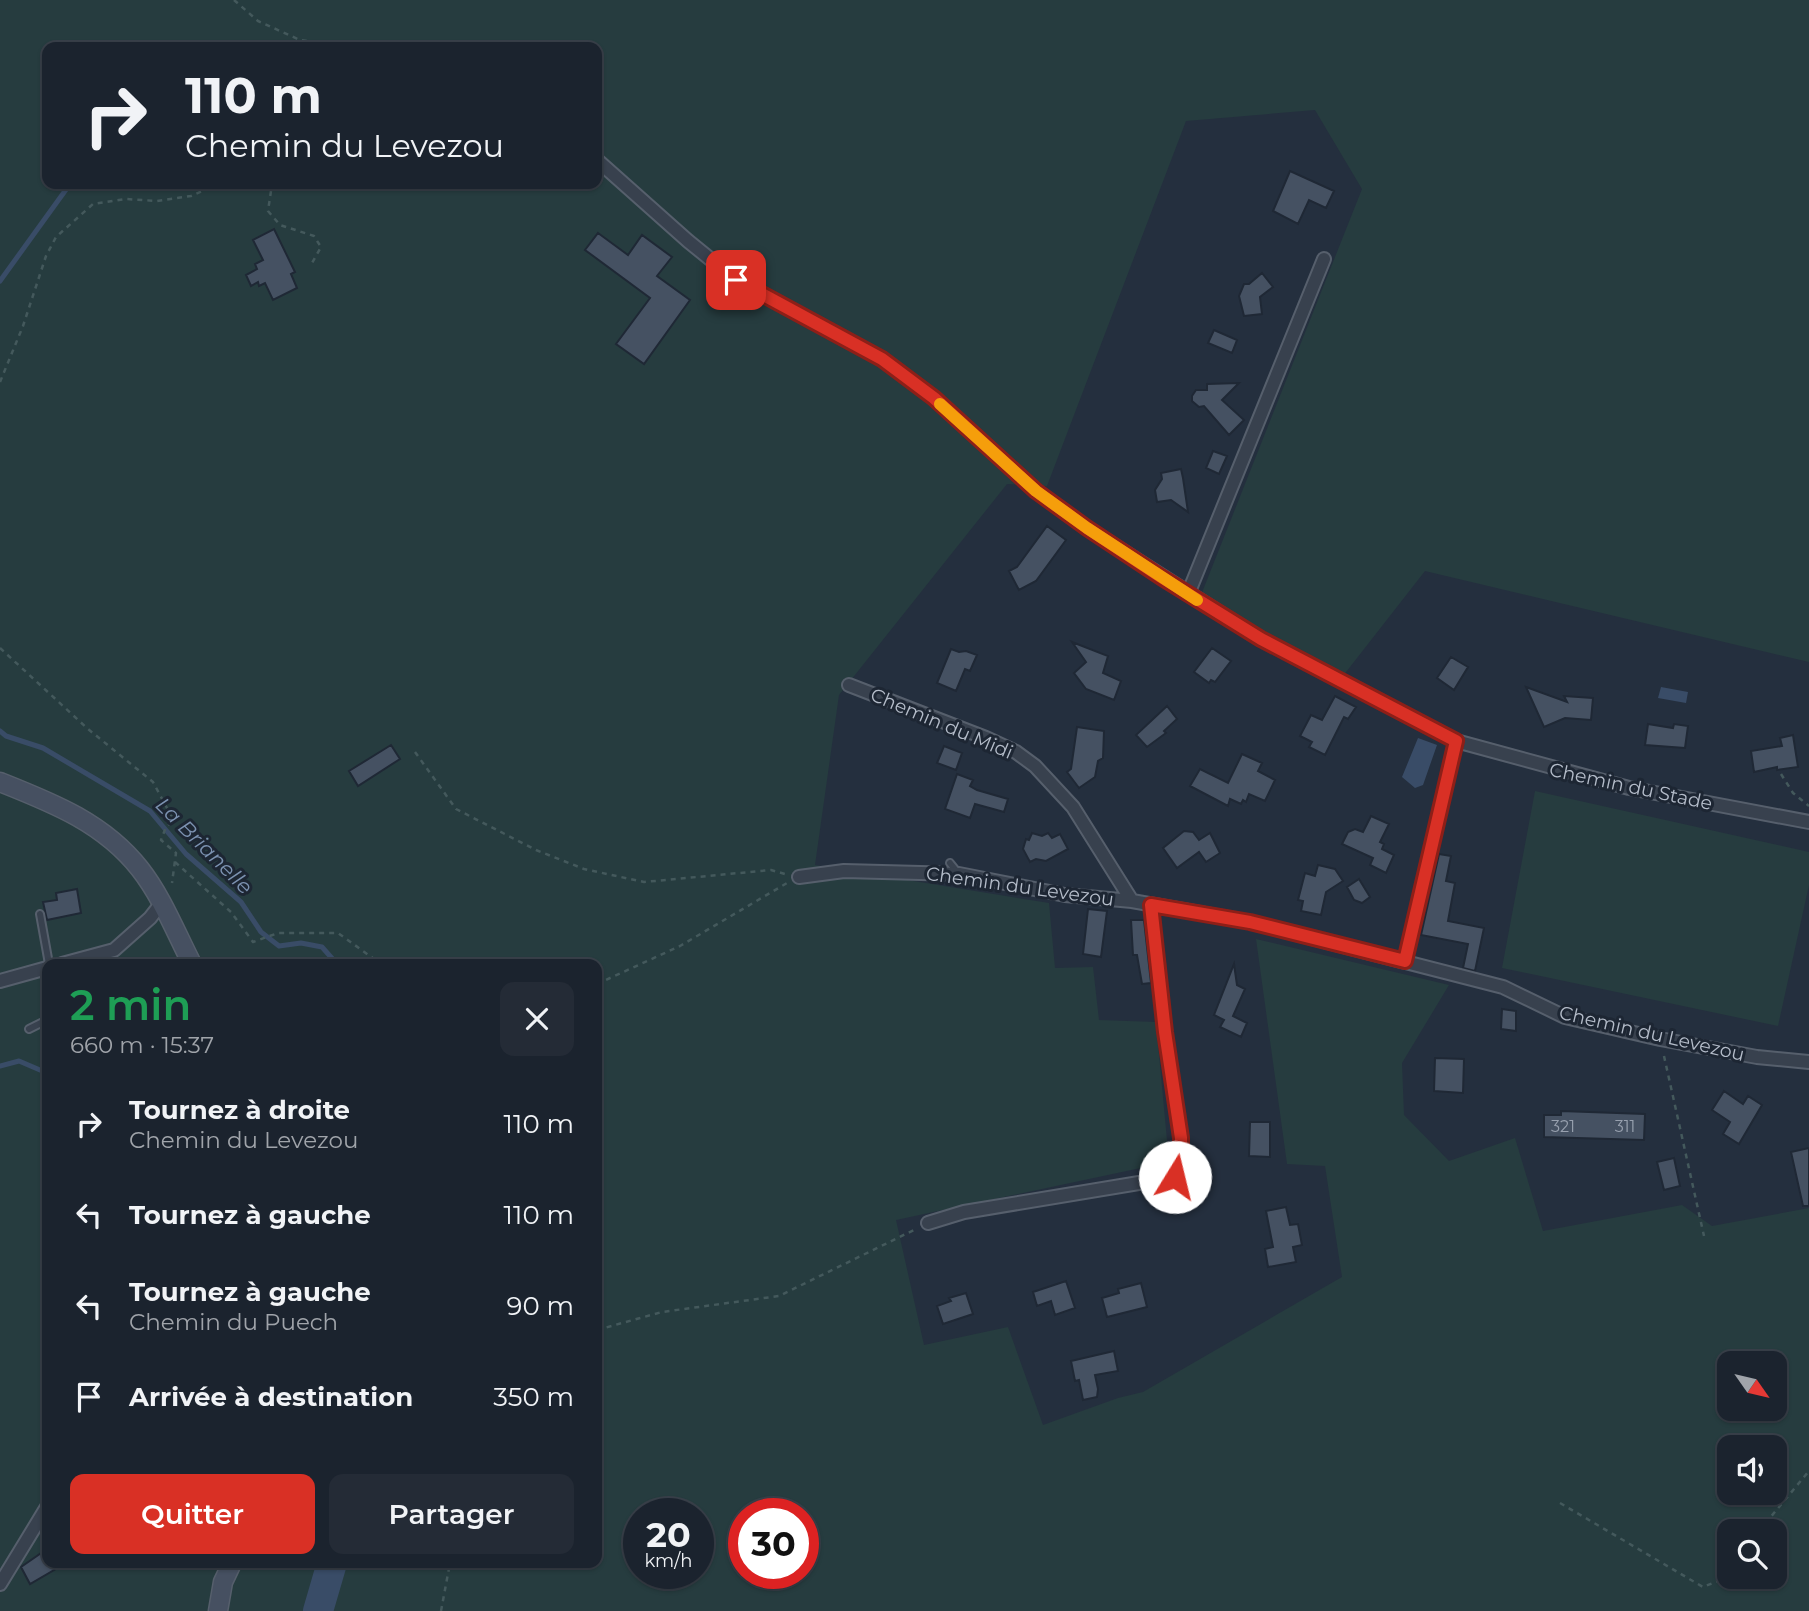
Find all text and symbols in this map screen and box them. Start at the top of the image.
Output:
text: 110 m [185,66,322,125]
icon: right [70,70,161,161]
text: Chemin du Levezou [185,126,504,165]
pin [706,250,766,310]
icon: arrive [717,261,755,299]
street label: Chemin du Midi [867,683,1017,764]
street label: Chemin du Stade [1547,758,1715,815]
water label: La Brianelle [151,792,258,899]
street label: Chemin du Levezou [925,862,1115,911]
text: 2 min [70,979,191,1031]
button: close [500,982,574,1056]
street label: Chemin du Levezou [1557,1001,1747,1066]
text: 660 m · 15:37 [70,1031,214,1059]
text: Tournez à droite [129,1094,350,1126]
icon: right [70,1105,108,1143]
text: 110 m [504,1108,574,1140]
house number: 321 [1551,1117,1575,1136]
house number: 311 [1615,1117,1635,1136]
text: Chemin du Levezou [129,1126,358,1154]
position arrow [1138,1140,1212,1214]
icon: left [70,1196,108,1234]
text: Tournez à gauche [129,1199,371,1231]
text: 110 m [504,1199,574,1231]
text: Tournez à gauche [129,1276,371,1308]
icon: left [70,1287,108,1325]
text: 90 m [507,1290,574,1322]
text: Chemin du Puech [129,1308,338,1336]
north arrow [1717,1351,1787,1421]
map controls [1717,1351,1787,1589]
icon: arrive [70,1378,108,1416]
text: Arrivée à destination [129,1381,413,1413]
text: 350 m [493,1381,574,1413]
button: sound [1717,1435,1787,1505]
button: Quitter [70,1474,315,1554]
button: Partager [329,1474,574,1554]
speed limit sign: 30 [728,1498,819,1589]
text: 20 [646,1513,691,1556]
button: search [1717,1519,1787,1589]
text: km/h [644,1550,693,1572]

